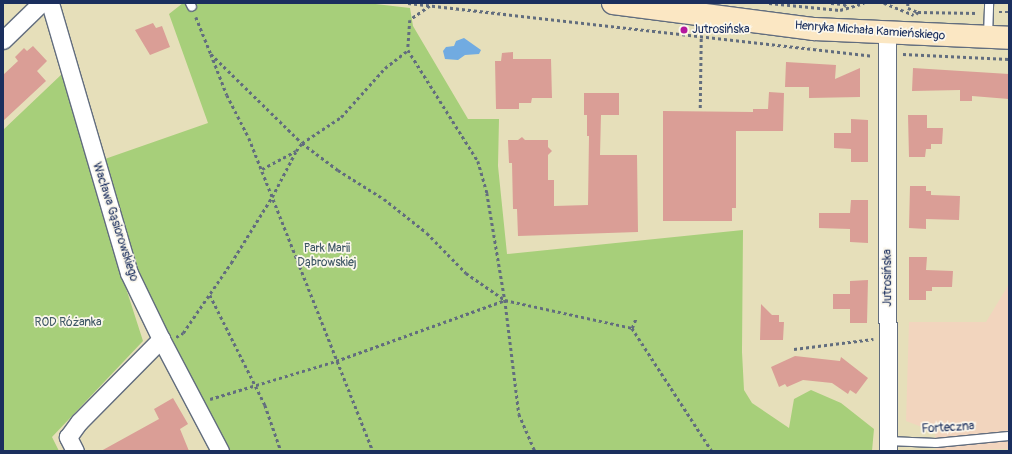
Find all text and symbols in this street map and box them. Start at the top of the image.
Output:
street label: Henryka Michała Kamieńskiego [794,19,946,43]
place label: Jutrosińska [692,23,749,37]
marker: Jutrosińska [679,25,689,35]
street label: Wacława Gąsiorowskiego [89,161,141,283]
park label: Park Marii Dąbrowskiej [297,242,357,270]
street label: Jutrosińska [881,249,895,307]
park label: ROD Różanka [34,316,102,330]
street label: Forteczna [921,419,975,437]

